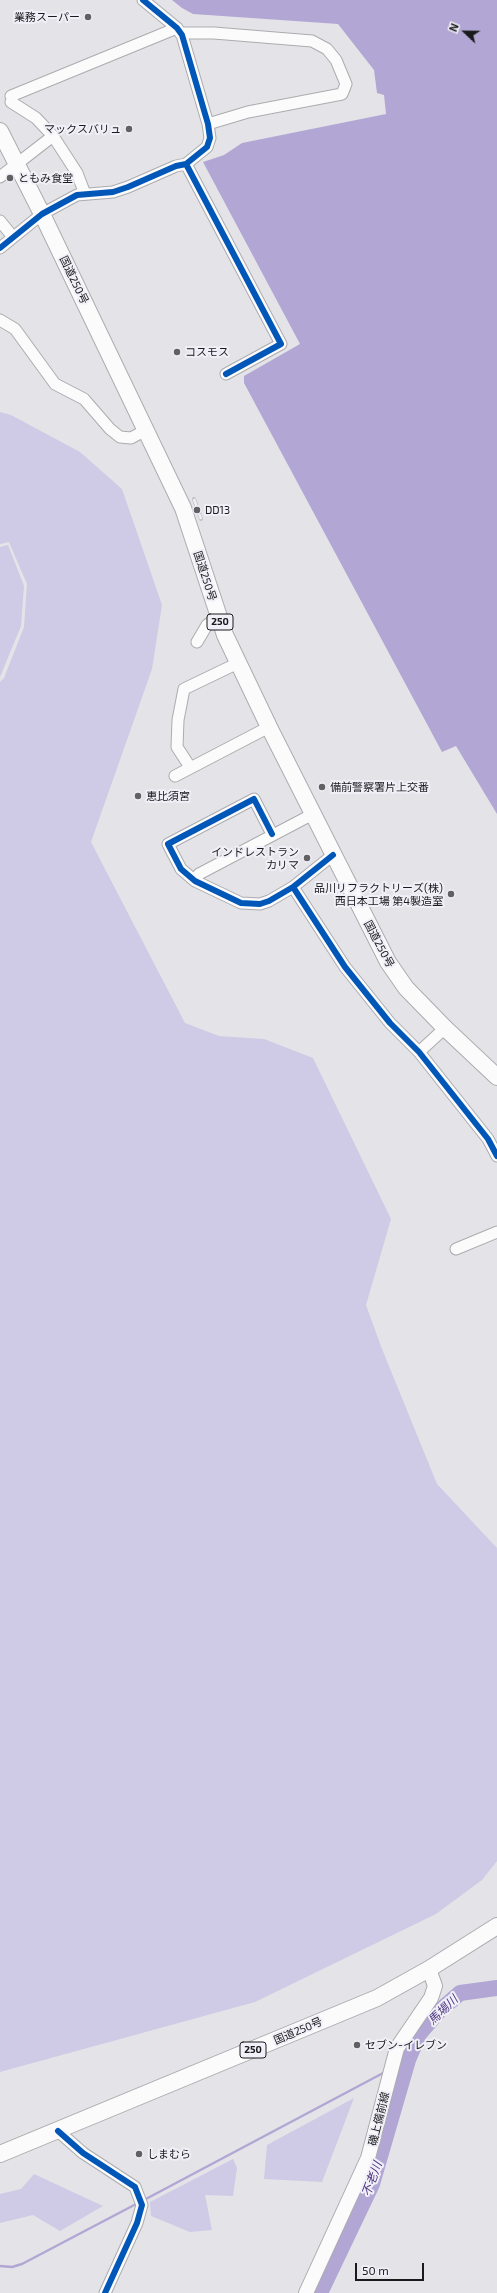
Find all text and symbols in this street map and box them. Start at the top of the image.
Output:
place label: 業務スーパー [14,10,80,24]
marker: 業務スーパー [83,12,93,22]
north arrow [445,12,485,52]
text: N [446,21,461,33]
place label: マックスバリュ [44,122,121,136]
marker: マックスバリュ [124,124,134,134]
place label: ともみ食堂 [18,171,73,185]
marker: ともみ食堂 [5,173,15,183]
street label: 国道250号 [57,254,91,306]
place label: コスモス [185,345,229,359]
marker: コスモス [172,347,182,357]
place label: DD13 [205,503,230,517]
marker: DD13 [192,505,202,515]
street label: 国道250号 [191,549,219,603]
road number: 250 [207,614,233,630]
place label: 備前警察署片上交番 [330,780,429,794]
marker: 備前警察署片上交番 [317,782,327,792]
place label: 恵比須宮 [146,789,190,803]
marker: 恵比須宮 [133,791,143,801]
place label: インドレストラン カリマ [211,845,299,871]
marker: インドレストラン カリマ [302,853,312,863]
place label: 品川リフラクトリーズ(株) 西日本工場 第4製造室 [314,881,443,907]
marker: 品川リフラクトリーズ(株) 西日本工場 第4製造室 [446,889,456,899]
street label: 国道250号 [361,918,397,970]
water label: 馬場川 [425,1992,461,2028]
street label: 国道250号 [272,2015,324,2047]
place label: セブン-イレブン [365,2038,447,2052]
marker: セブン-イレブン [352,2040,362,2050]
road number: 250 [240,2042,266,2058]
street label: 磯上備前線 [366,2091,392,2147]
place label: しまむら [147,2147,191,2161]
marker: しまむら [134,2149,144,2159]
water label: 不老川 [359,2160,385,2198]
scale bar [357,2255,426,2281]
text: 50 m [362,2263,389,2277]

